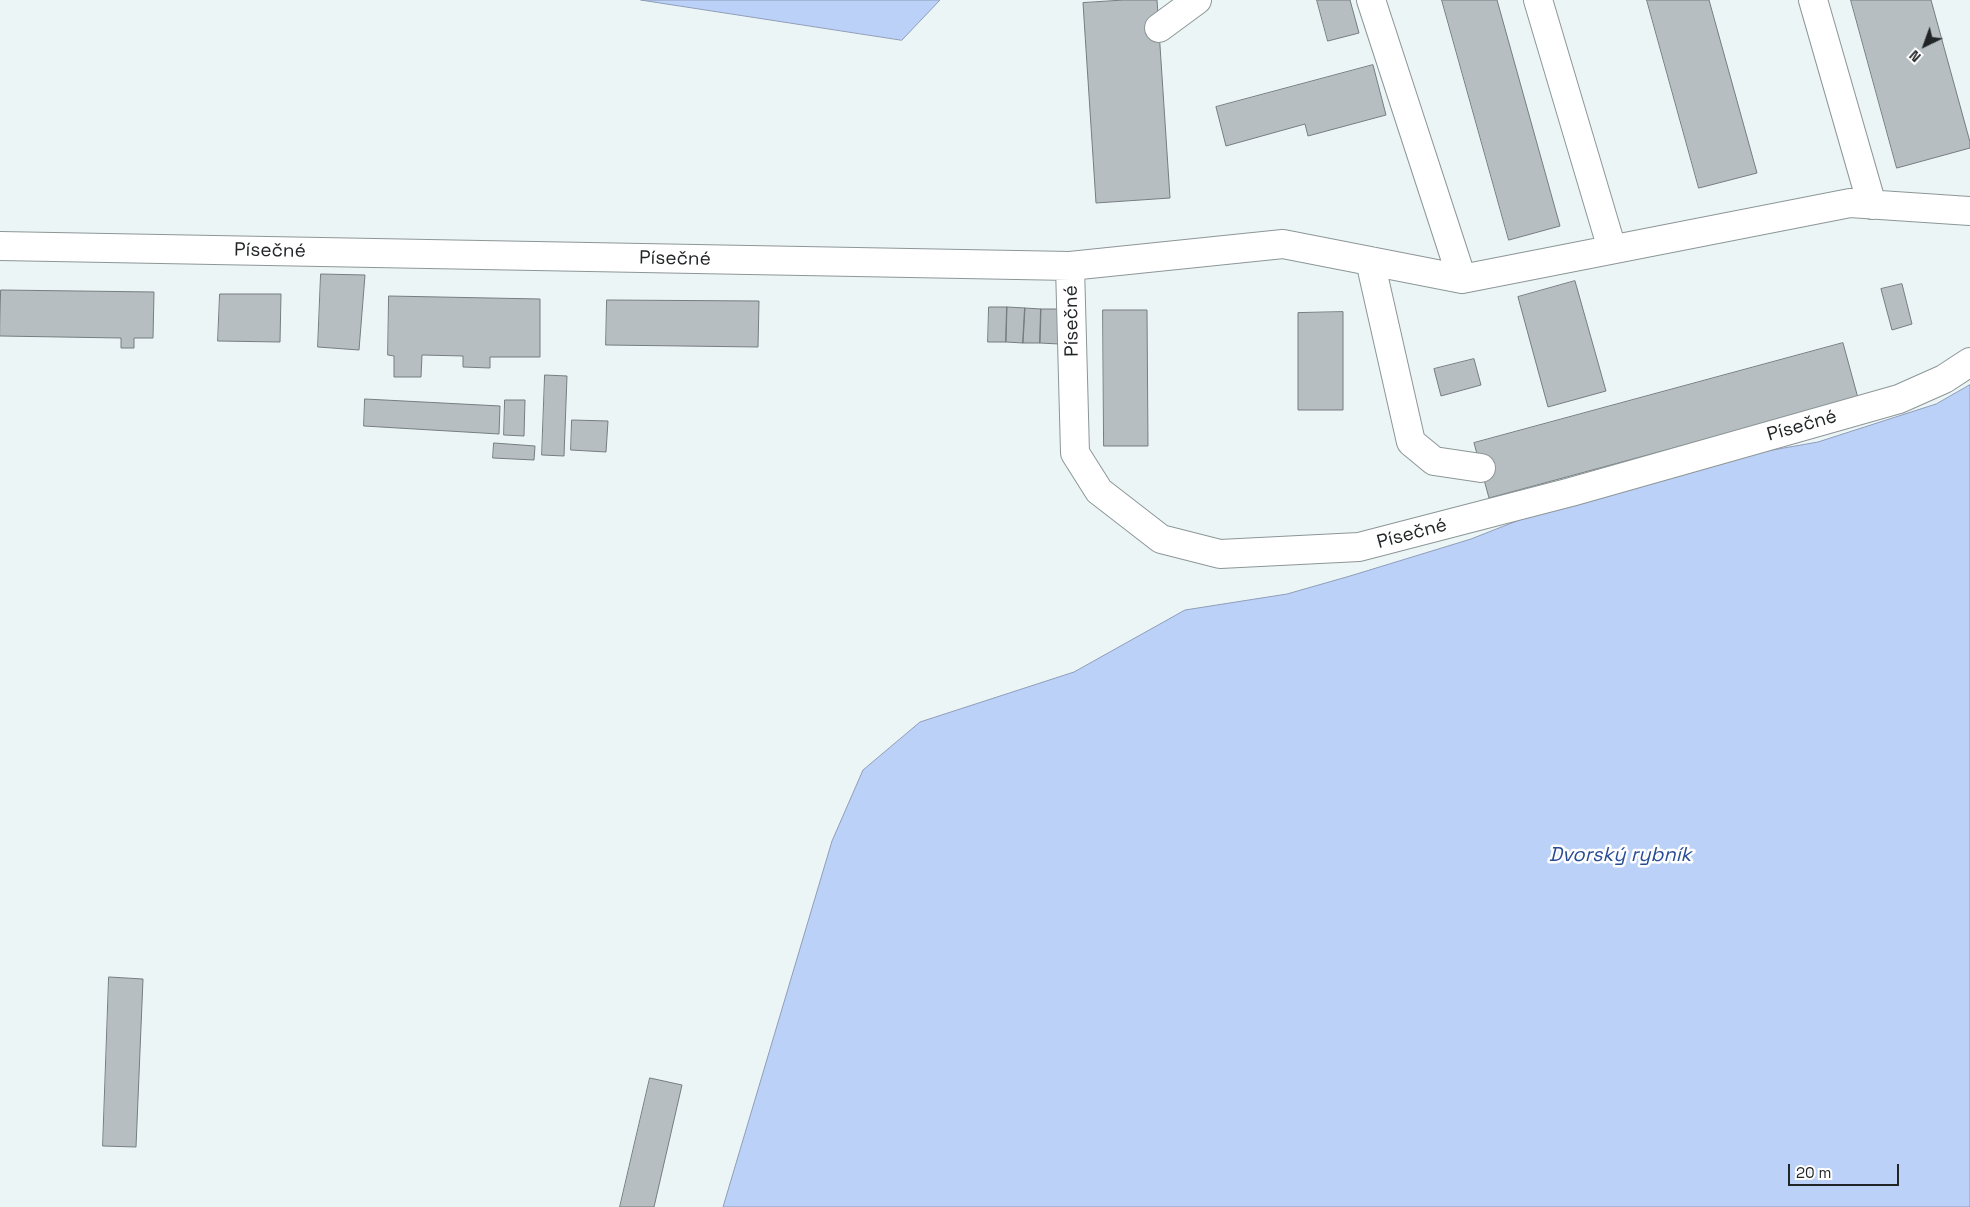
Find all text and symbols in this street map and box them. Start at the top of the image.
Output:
north arrow [1900,20,1950,70]
text: N [1905,46,1924,66]
street label: Písečné [234,239,306,263]
street label: Písečné [639,247,711,271]
street label: Písečné [1060,285,1084,357]
street label: Písečné [1764,405,1840,447]
street label: Písečné [1374,514,1450,554]
water label: Dvorský rybník [1549,844,1691,868]
scale bar [1790,1154,1901,1186]
text: 20 m [1796,1163,1831,1182]

